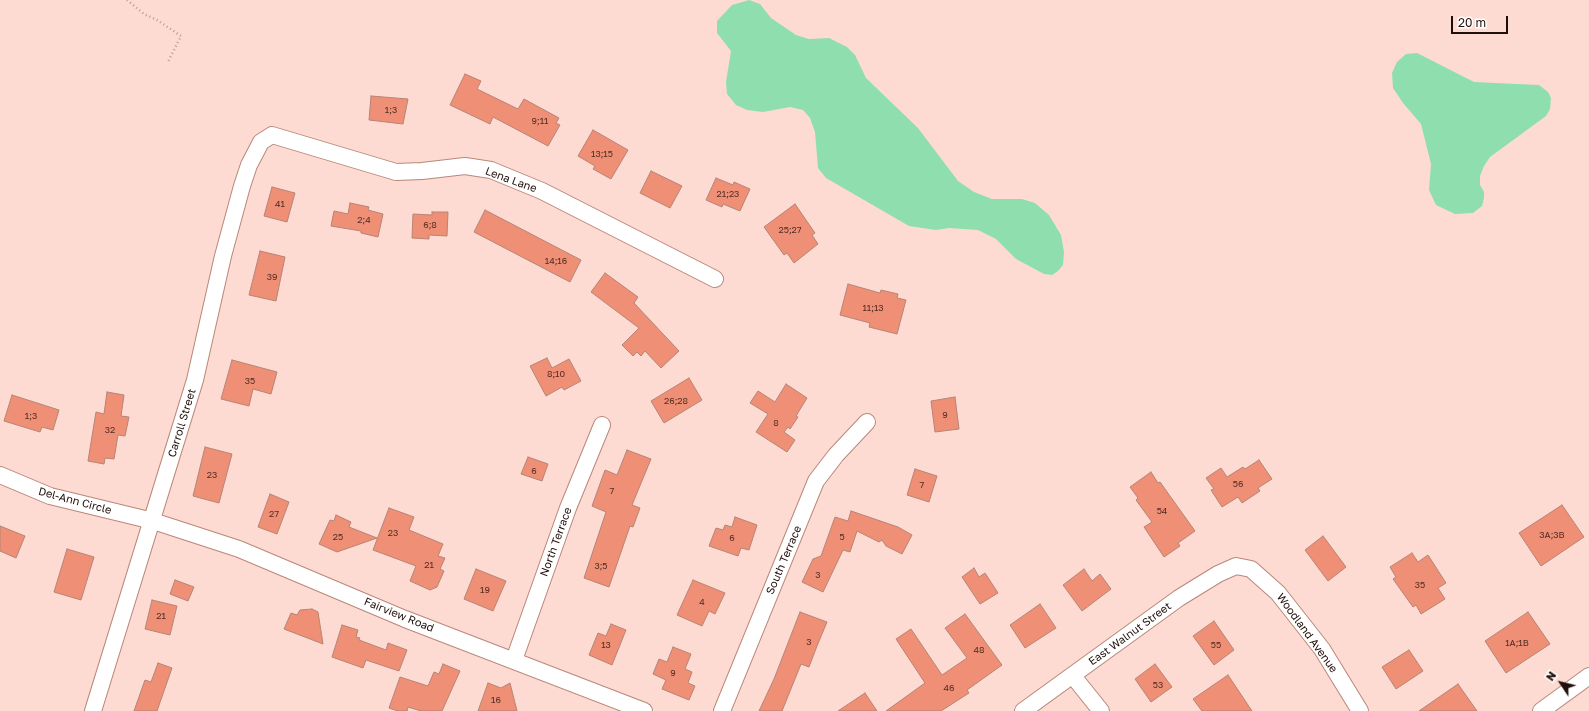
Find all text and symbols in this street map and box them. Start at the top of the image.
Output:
scale bar [1453,8,1510,34]
text: 20 m [1458,15,1486,30]
house number: 1;3 [385,105,397,115]
house number: 9;11 [532,116,548,126]
house number: 13;15 [591,149,613,159]
street label: Lena Lane [483,165,539,195]
house number: 21;23 [717,189,739,199]
house number: 41 [275,199,285,209]
house number: 2;4 [357,215,371,225]
house number: 6;8 [423,220,437,230]
house number: 25;27 [778,225,802,235]
house number: 14;16 [545,256,567,266]
house number: 39 [267,272,277,282]
house number: 11;13 [862,303,884,313]
house number: 8;10 [547,369,565,379]
house number: 35 [245,376,255,386]
street label: Carroll Street [165,387,199,459]
house number: 26;28 [664,396,688,406]
house number: 9 [942,410,948,420]
house number: 1;3 [25,411,37,421]
house number: 8 [773,418,779,428]
house number: 32 [105,425,115,435]
house number: 6 [531,466,537,476]
house number: 23 [207,470,217,480]
house number: 56 [1233,479,1243,489]
house number: 7 [920,480,924,490]
street label: Del-Ann Circle [37,485,113,517]
house number: 7 [610,486,614,496]
street label: North Terrace [537,506,575,578]
house number: 54 [1157,506,1167,516]
house number: 27 [269,509,279,519]
street label: South Terrace [764,524,804,596]
house number: 23 [388,528,398,538]
house number: 3A;3B [1539,530,1565,540]
house number: 25 [333,532,343,542]
house number: 5 [839,532,845,542]
house number: 6 [729,533,735,543]
house number: 21 [424,560,434,570]
house number: 3;5 [594,561,608,571]
house number: 3 [815,570,821,580]
house number: 35 [1415,580,1425,590]
house number: 19 [480,585,490,595]
street label: Woodland Avenue [1274,591,1340,675]
street label: Fairview Road [362,595,436,635]
house number: 4 [699,597,705,607]
street label: East Walnut Street [1086,600,1174,668]
house number: 21 [156,611,166,621]
house number: 3 [806,637,812,647]
house number: 1A;1B [1505,638,1529,648]
house number: 13 [601,640,611,650]
house number: 55 [1211,640,1221,650]
house number: 48 [974,645,984,655]
north arrow [1541,663,1581,703]
house number: 9 [670,668,676,678]
text: N [1543,669,1558,683]
house number: 53 [1153,680,1163,690]
house number: 46 [944,683,954,693]
house number: 16 [491,695,501,705]

